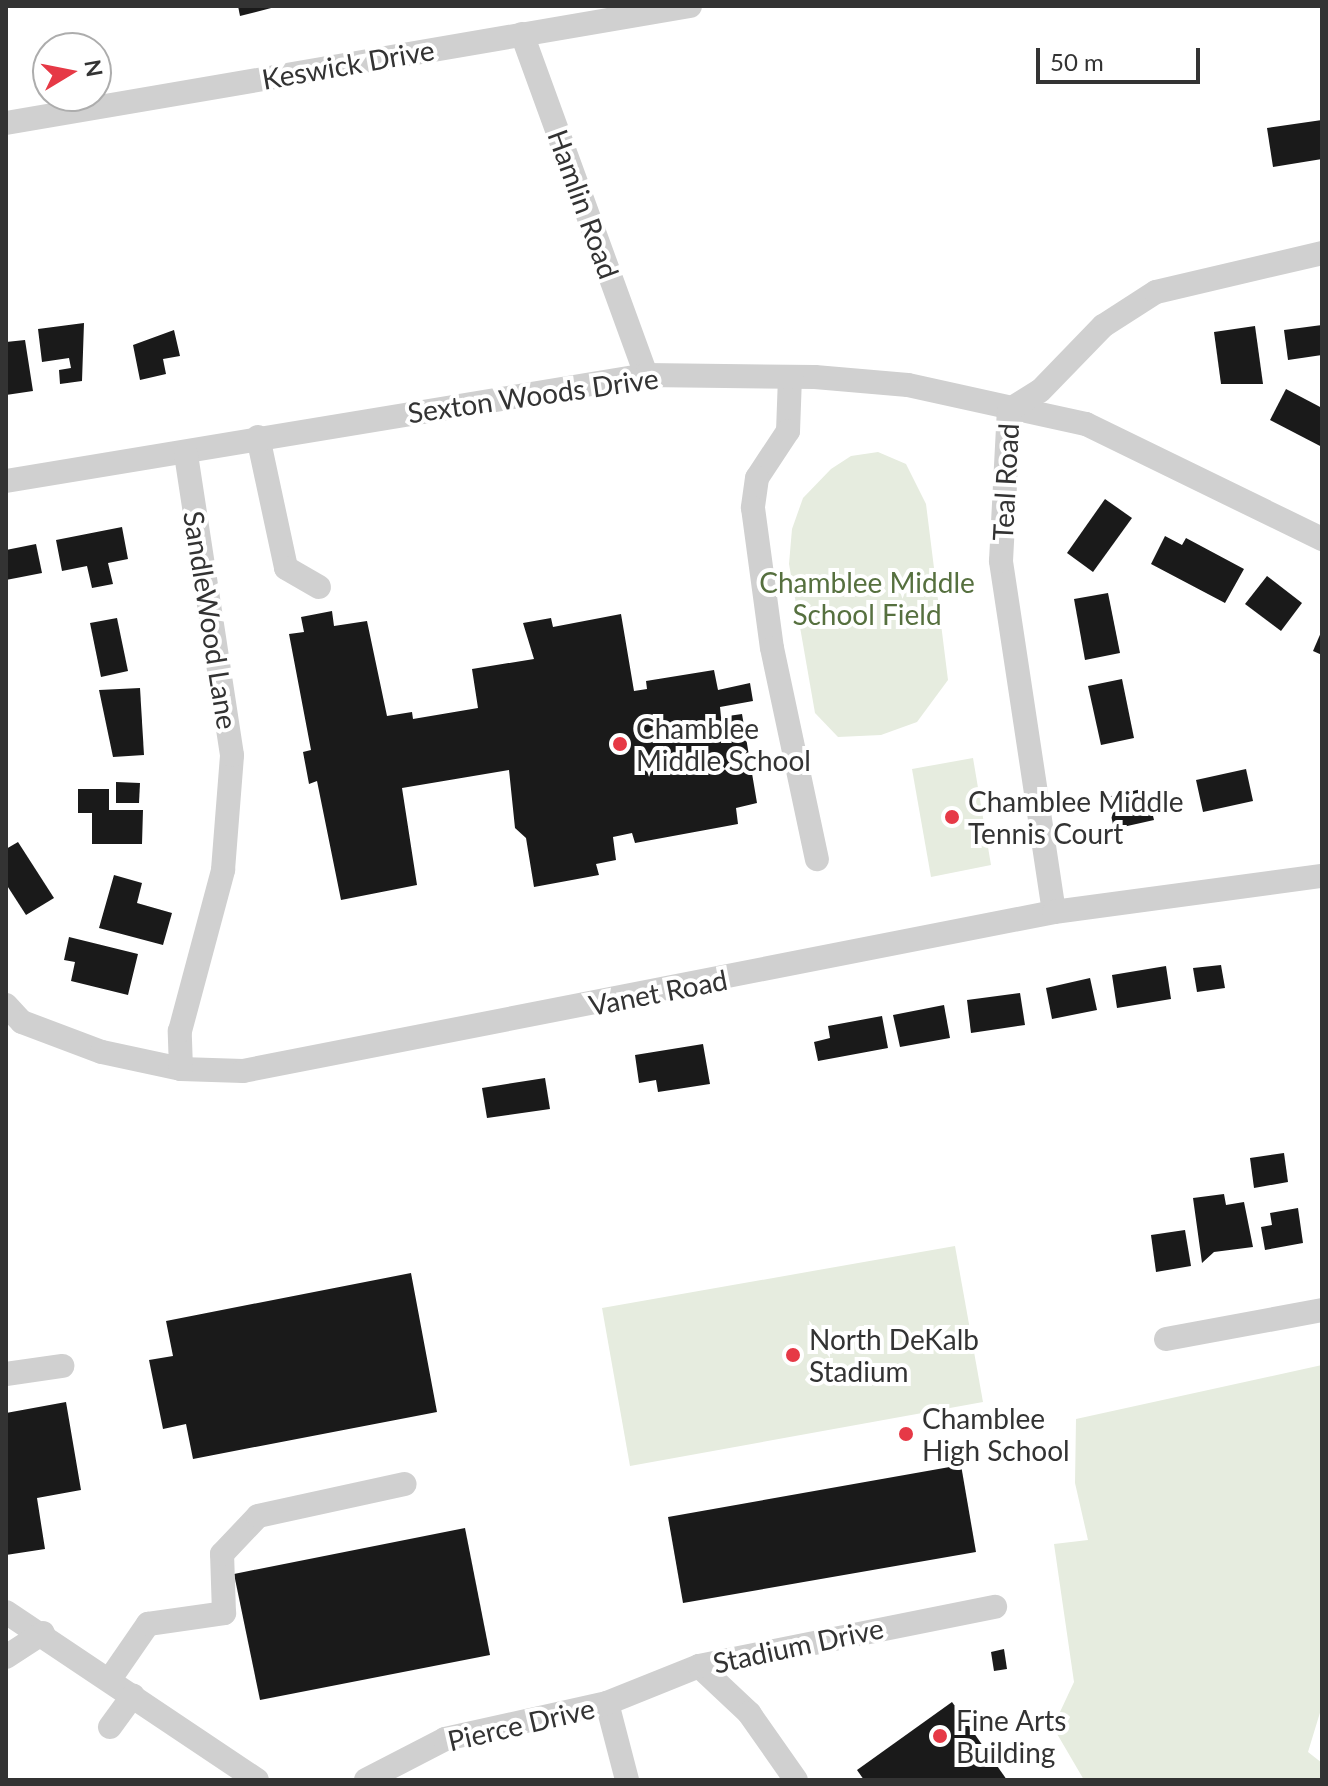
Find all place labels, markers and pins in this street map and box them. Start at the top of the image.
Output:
place label: Chamblee Middle School [636,711,811,777]
marker: Chamblee Middle School [611,735,629,753]
place label: Chamblee Middle Tennis Court [968,784,1184,850]
marker: Chamblee Middle Tennis Court [943,808,961,826]
place label: North DeKalb Stadium [809,1322,979,1388]
marker: North DeKalb Stadium [784,1346,802,1364]
place label: Chamblee High School [922,1401,1070,1467]
marker: Chamblee High School [897,1425,915,1443]
place label: Fine Arts Building [956,1703,1067,1769]
marker: Fine Arts Building [931,1727,949,1745]

